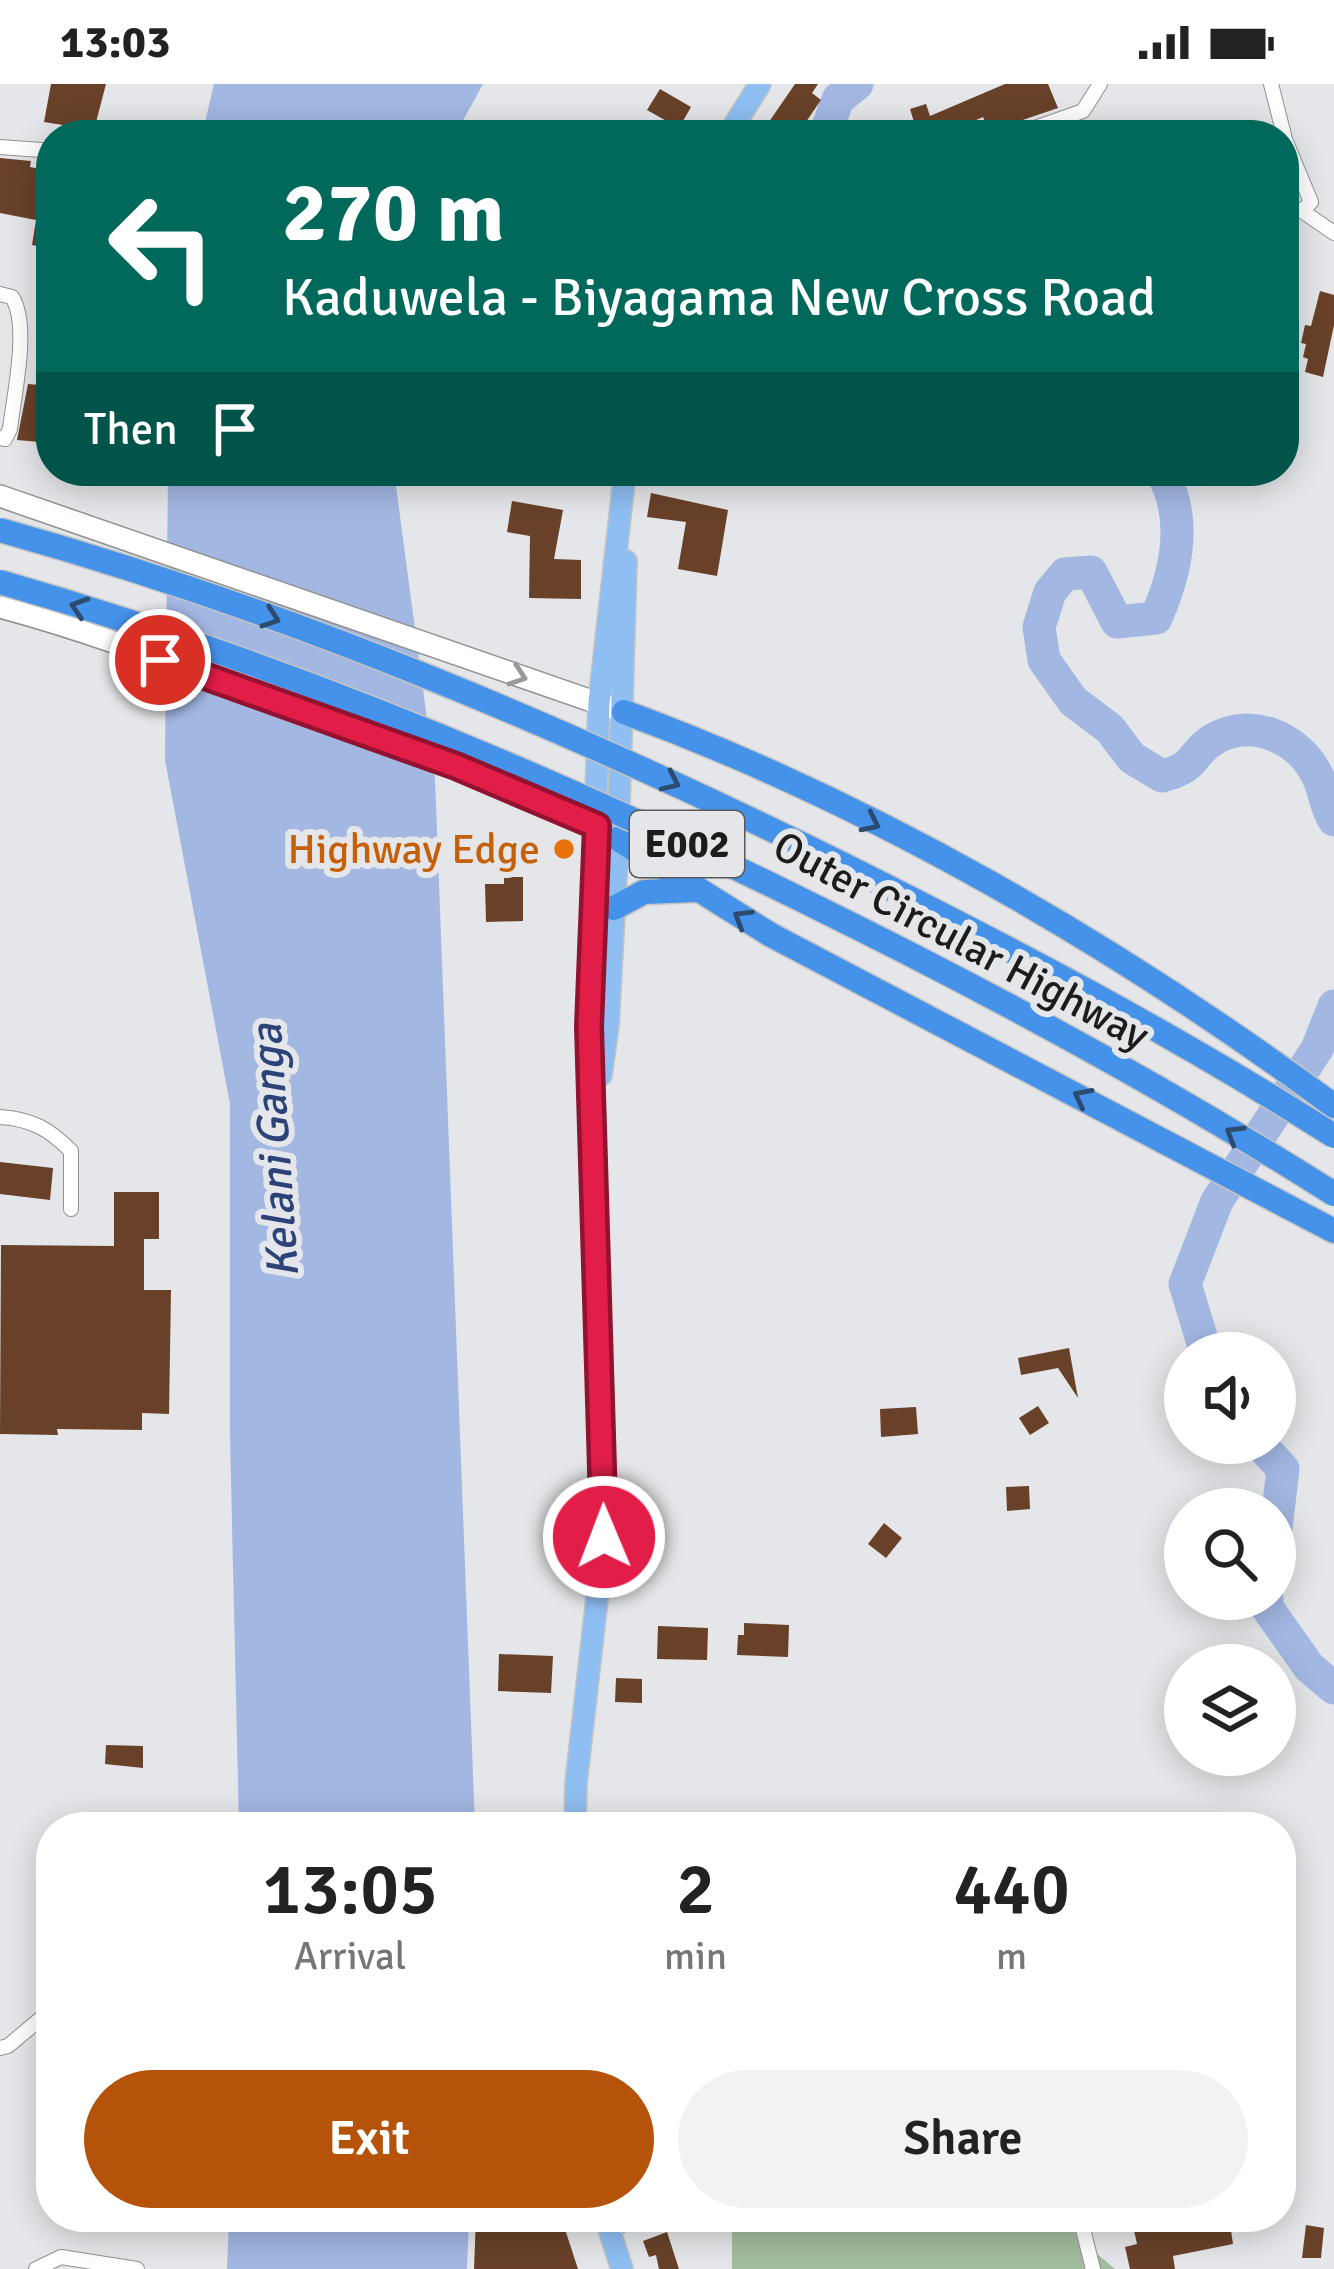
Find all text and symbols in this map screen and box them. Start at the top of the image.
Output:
text: 13:03 [60,15,170,70]
text: 270 m [282,161,504,265]
icon: left [84,168,240,324]
text: Kaduwela - Biyagama New Cross Road [282,264,1156,331]
icon: arrive [202,396,268,462]
text: Then [84,402,178,457]
one-way arrow [70,597,91,622]
one-way arrow [259,604,280,628]
pin [109,609,211,711]
icon: arrive [127,627,193,693]
one-way arrow [506,662,527,686]
one-way arrow [659,767,680,791]
one-way arrow [859,808,880,832]
road number: E002 [630,811,744,877]
street label: Outer Circular Highway [765,820,1158,1062]
place label: Highway Edge [288,824,540,875]
marker: Highway Edge [551,836,577,862]
one-way arrow [733,910,755,932]
water label: Kelani Ganga [239,1021,311,1280]
one-way arrow [1073,1088,1094,1112]
one-way arrow [1225,1125,1247,1148]
map controls [1164,1332,1296,1776]
button: sound [1164,1332,1296,1464]
position arrow [541,1474,667,1600]
button: search [1164,1488,1296,1620]
button: layers [1164,1644,1296,1776]
text: 13:05 [262,1845,438,1934]
text: 2 [676,1845,715,1934]
text: 440 [953,1845,1070,1934]
text: Arrival [294,1932,406,1980]
text: min [664,1932,727,1980]
text: m [996,1932,1027,1980]
button: Exit [84,2070,654,2208]
button: Share [678,2070,1248,2208]

